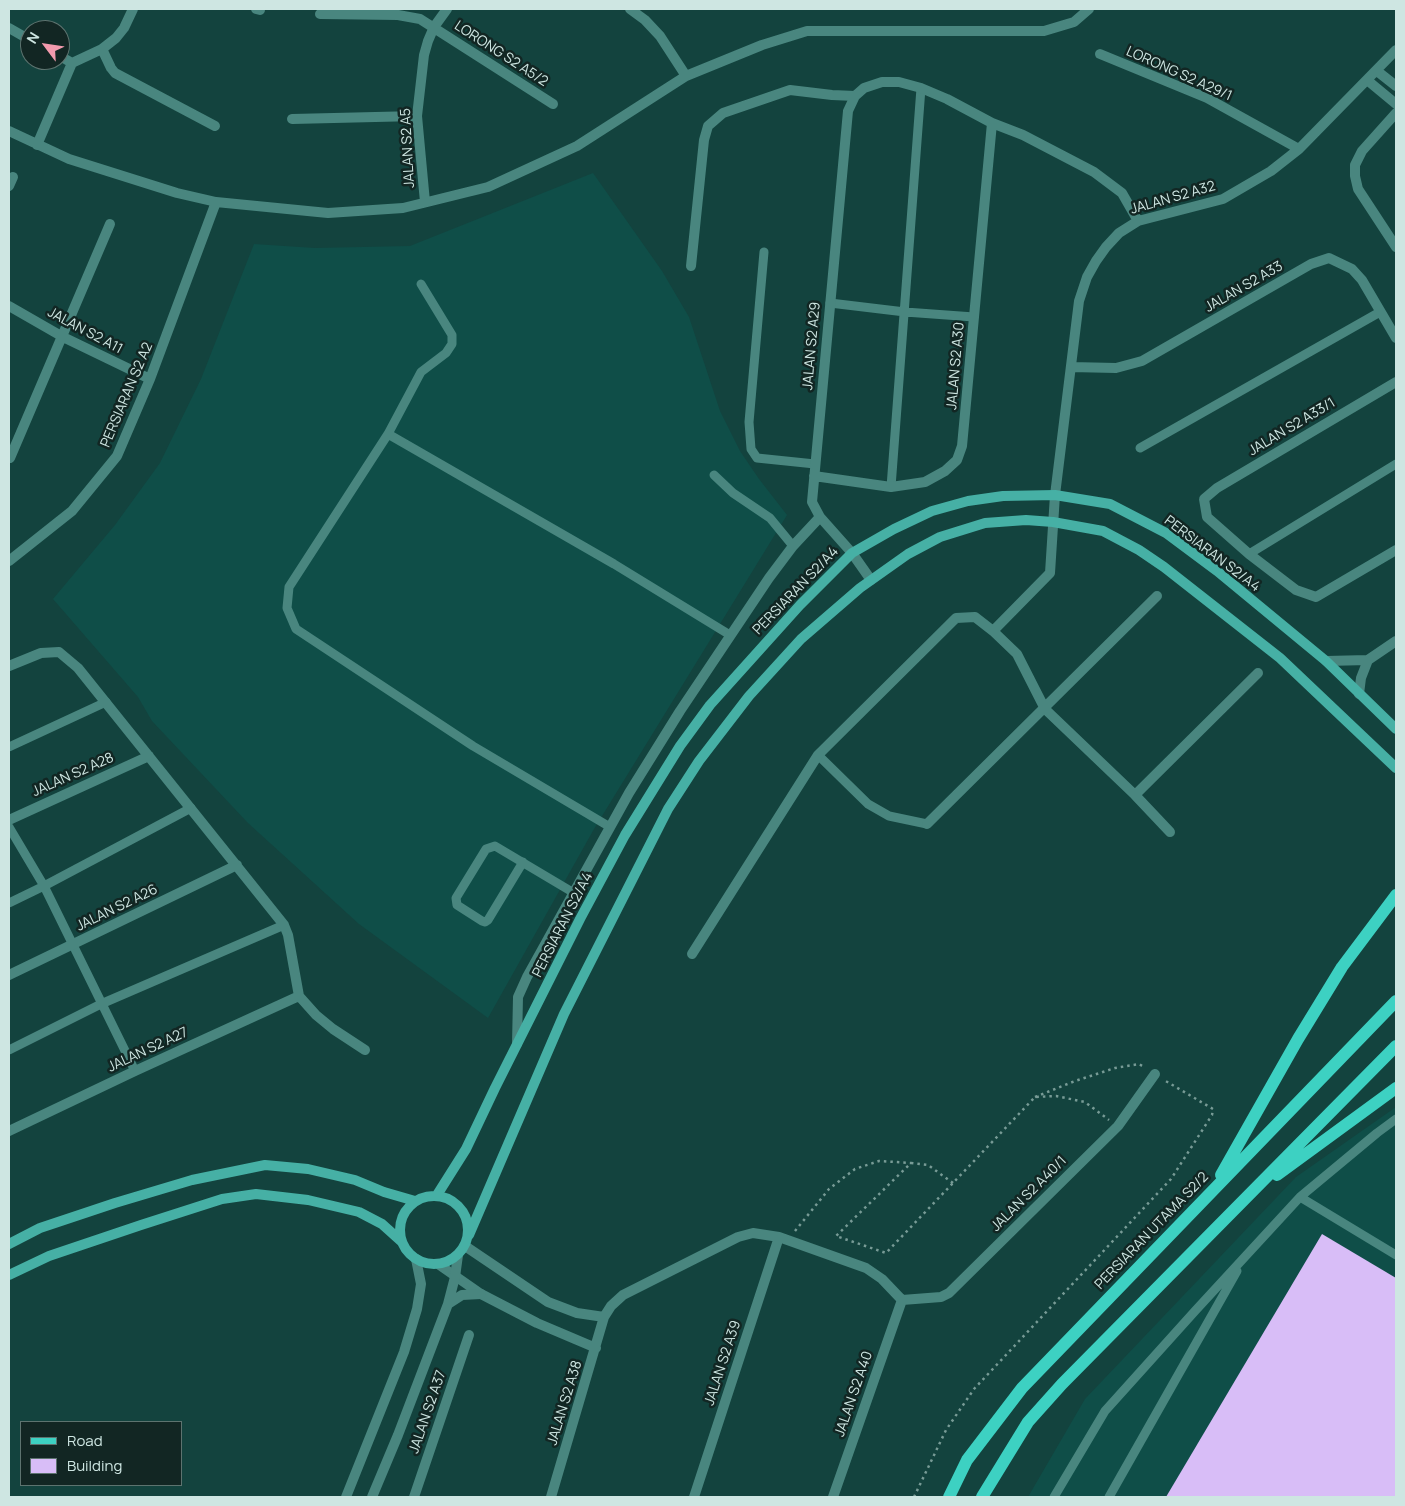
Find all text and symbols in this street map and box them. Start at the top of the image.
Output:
street label: LORONG S2 A5/2 [451,18,551,90]
north arrow [20,20,70,70]
text: N [22,28,43,47]
street label: LORONG S2 A29/1 [1123,43,1235,105]
street label: JALAN S2 A5 [398,108,418,188]
street label: JALAN S2 A32 [1129,178,1217,218]
street label: JALAN S2 A33 [1202,258,1286,316]
street label: JALAN S2 A29 [800,301,824,391]
street label: JALAN S2 A11 [45,304,125,358]
street label: JALAN S2 A30 [944,321,968,411]
street label: PERSIARAN S2 A2 [97,340,157,450]
street label: JALAN S2 A33/1 [1246,395,1338,459]
street label: PERSIARAN S2/A4 [1161,512,1263,596]
street label: PERSIARAN S2/A4 [750,544,842,638]
street label: JALAN S2 A28 [29,749,117,801]
street label: PERSIARAN S2/A4 [529,870,597,980]
street label: JALAN S2 A26 [74,881,160,935]
street label: JALAN S2 A27 [105,1024,191,1076]
street label: JALAN S2 A40/1 [988,1153,1070,1235]
street label: PERSIARAN UTAMA S2/2 [1092,1169,1212,1293]
street label: JALAN S2 A39 [701,1318,745,1408]
street label: JALAN S2 A40 [832,1349,876,1439]
street label: JALAN S2 A38 [544,1359,586,1447]
street label: JALAN S2 A37 [406,1368,450,1456]
legend [20,1421,182,1486]
text: Road [67,1430,103,1451]
text: Building [67,1455,122,1476]

